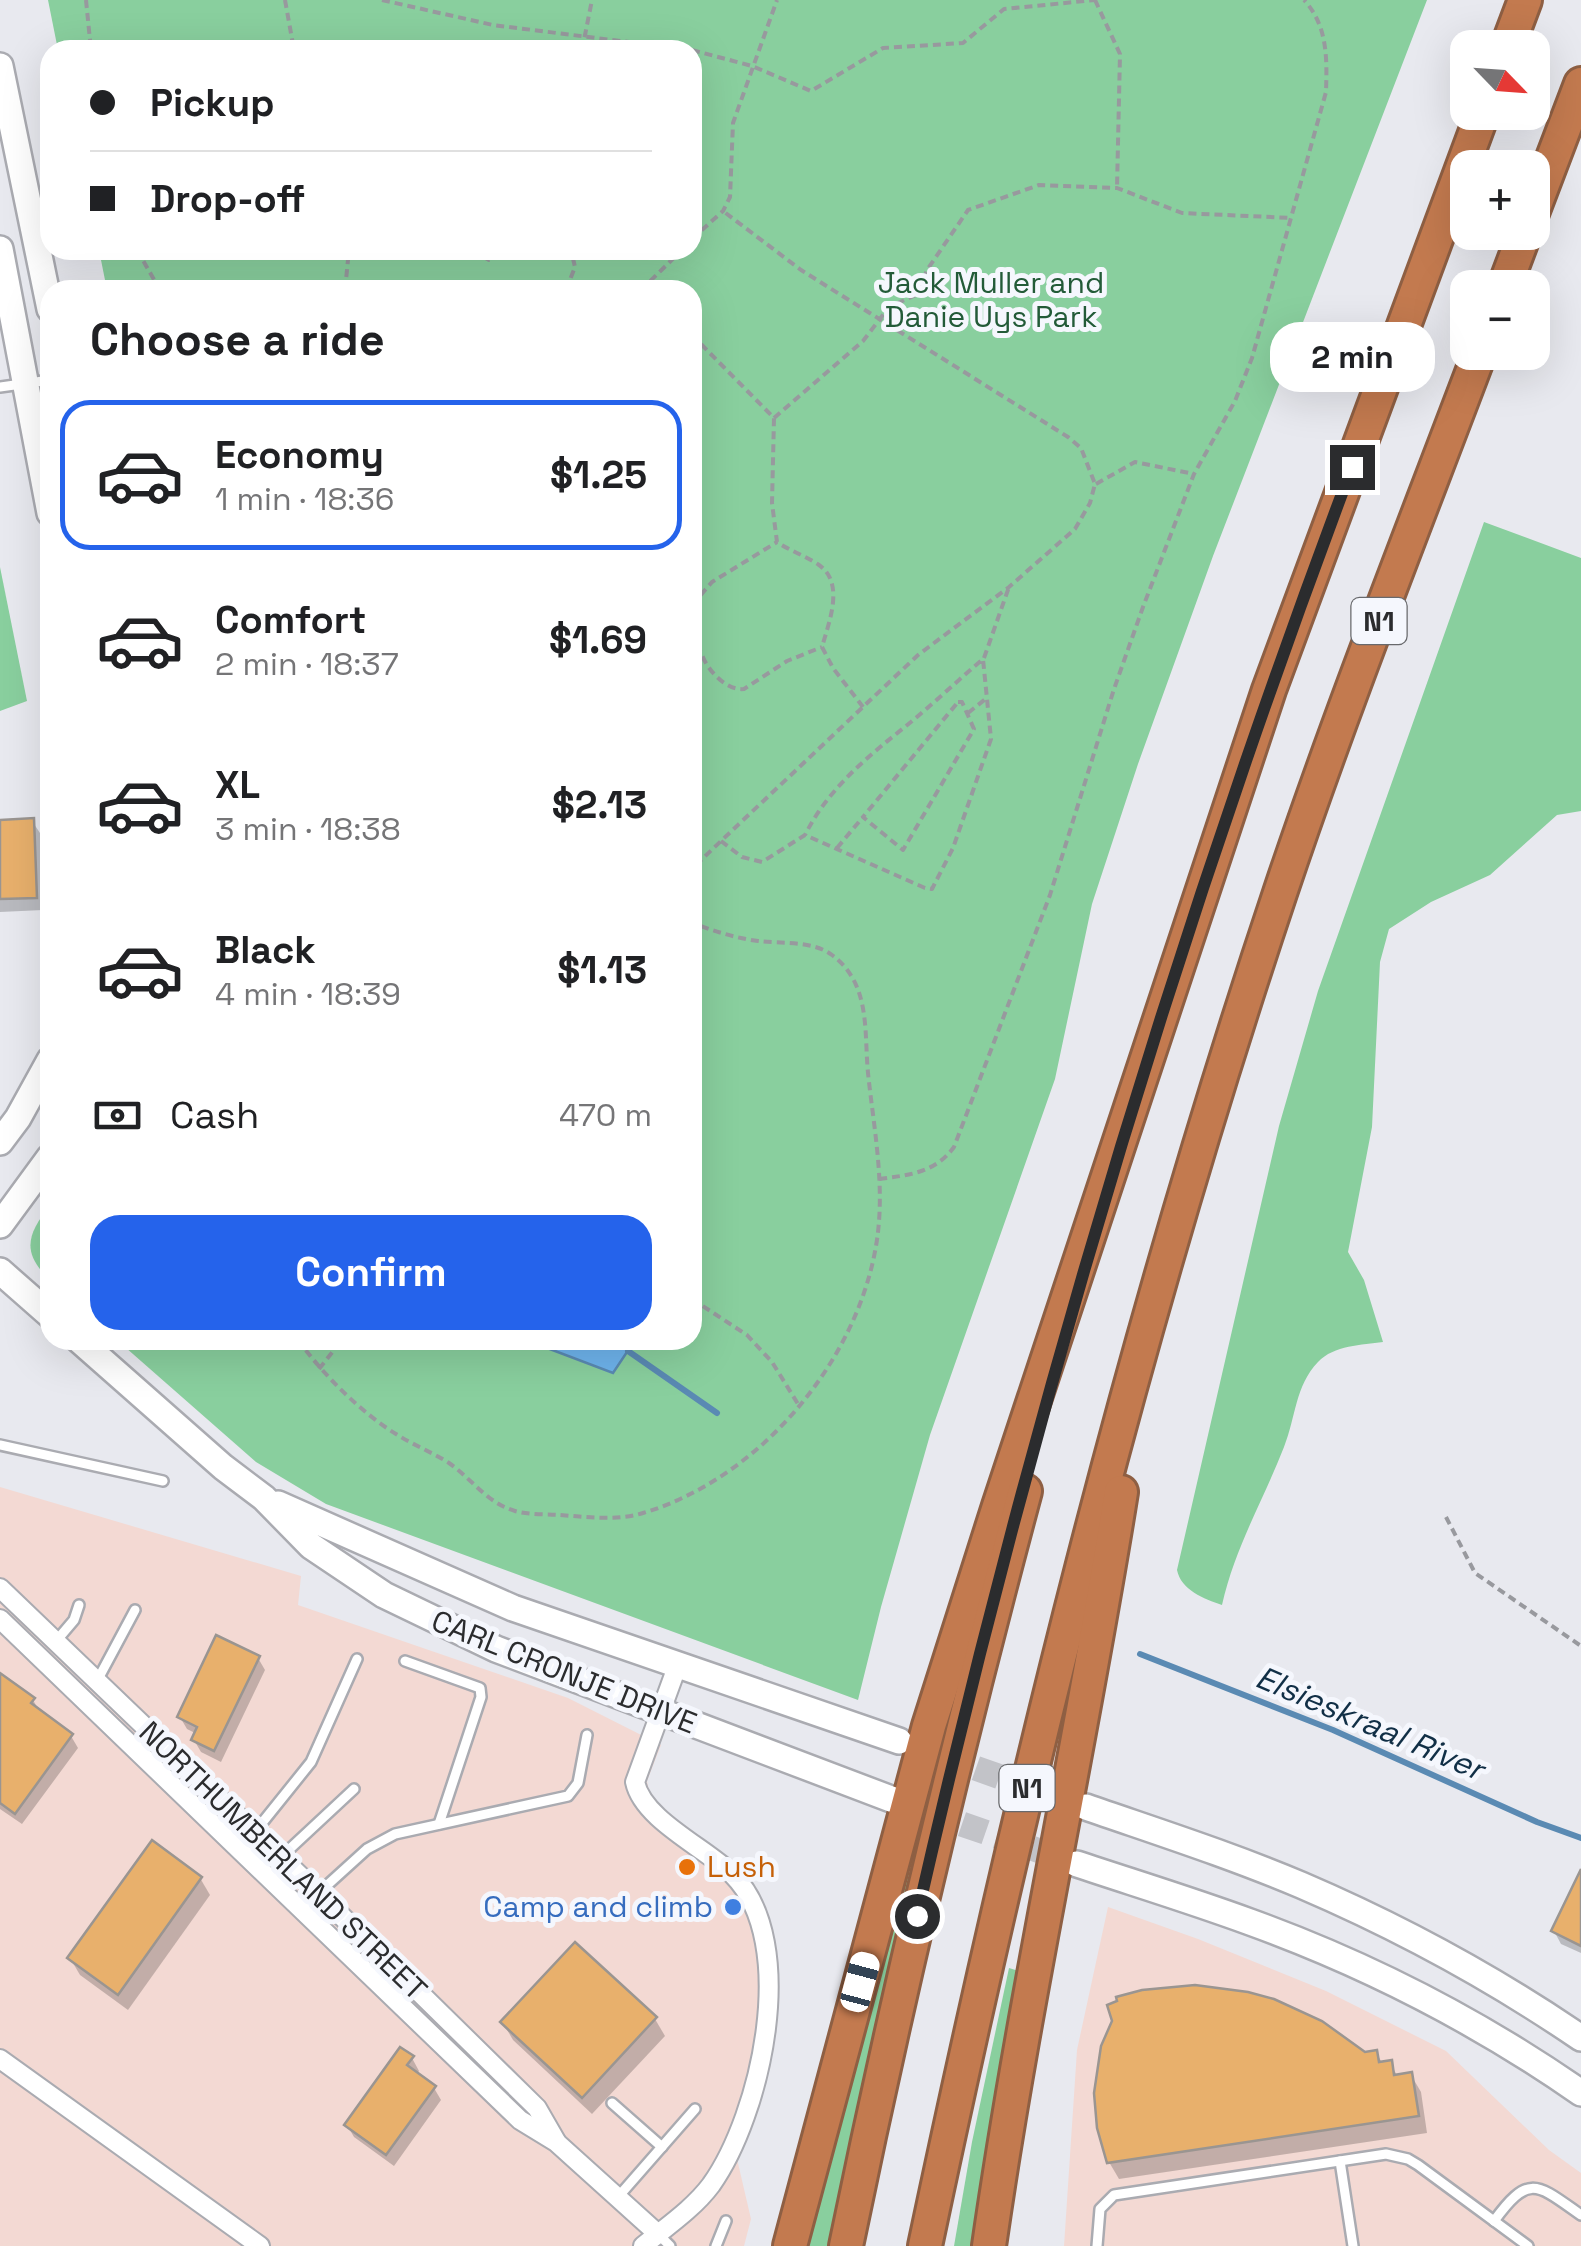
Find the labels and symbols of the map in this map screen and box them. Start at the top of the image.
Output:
north arrow [1450,30,1550,130]
park label: Jack Muller and Danie Uys Park [878,263,1104,336]
callout: 2 min [1270,322,1434,392]
route end [1330,445,1375,490]
road number: N1 [1352,598,1406,644]
street label: CARL CRONJE DRIVE [426,1601,702,1743]
water label: Elsieskraal River [1250,1657,1493,1790]
street label: NORTHUMBERLAND STREET [131,1713,436,2009]
road number: N1 [1000,1765,1054,1811]
place label: Lush [707,1847,776,1886]
marker: Lush [676,1856,698,1878]
place label: Camp and climb [483,1887,713,1926]
route start [895,1894,940,1939]
marker: Camp and climb [722,1896,744,1918]
car [838,1949,882,2015]

